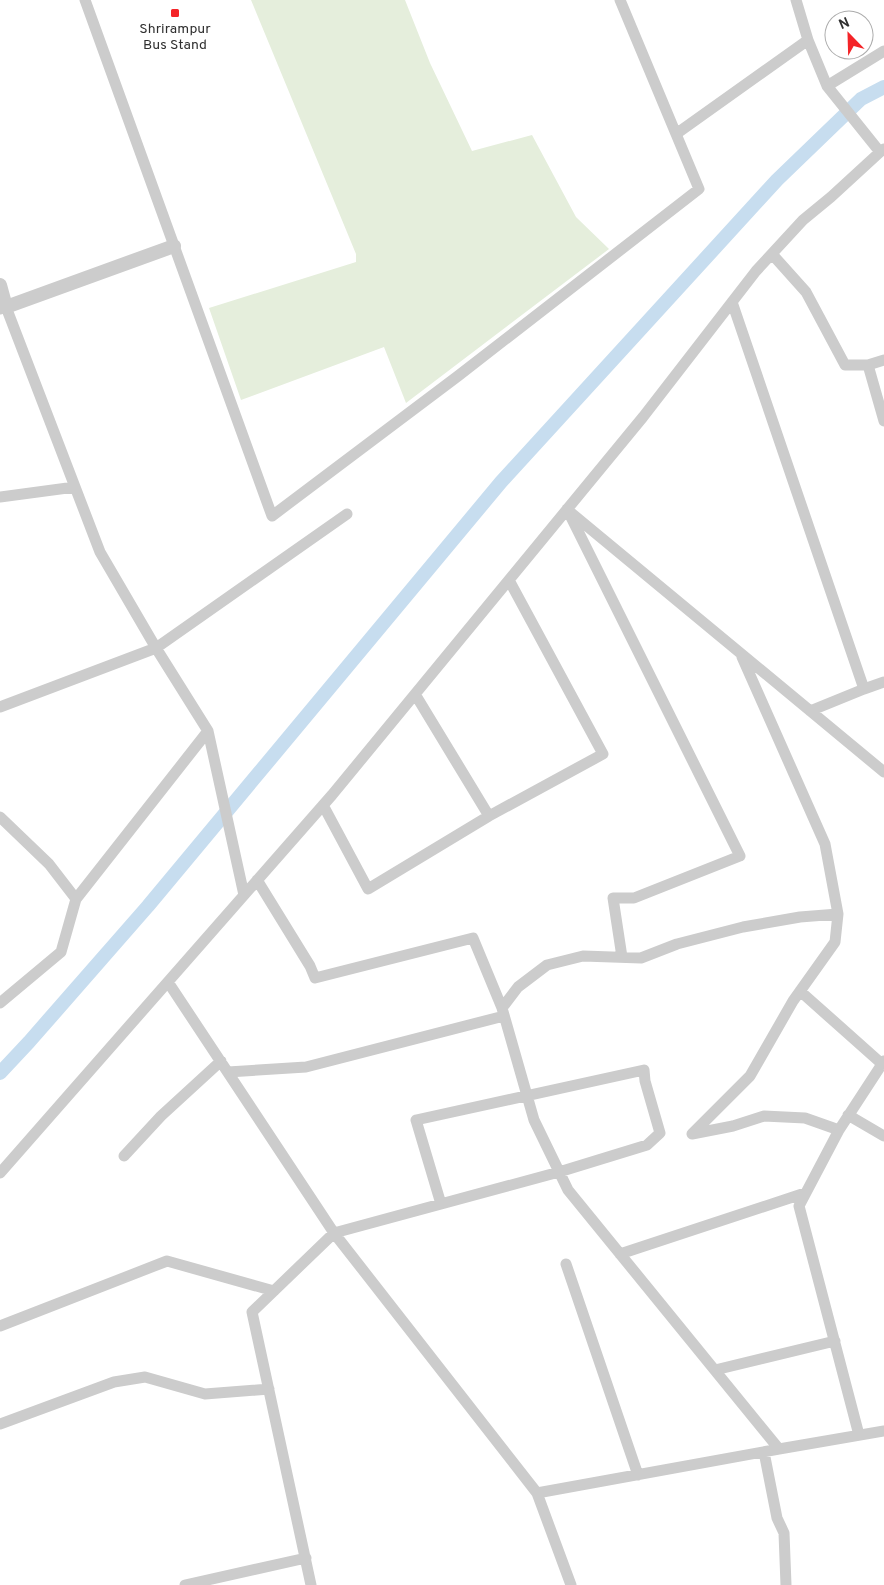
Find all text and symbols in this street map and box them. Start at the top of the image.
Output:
marker: Shrirampur Bus Stand [169,7,181,19]
north arrow [824,10,874,60]
text: N [837,15,852,34]
place label: Shrirampur Bus Stand [139,21,211,54]

